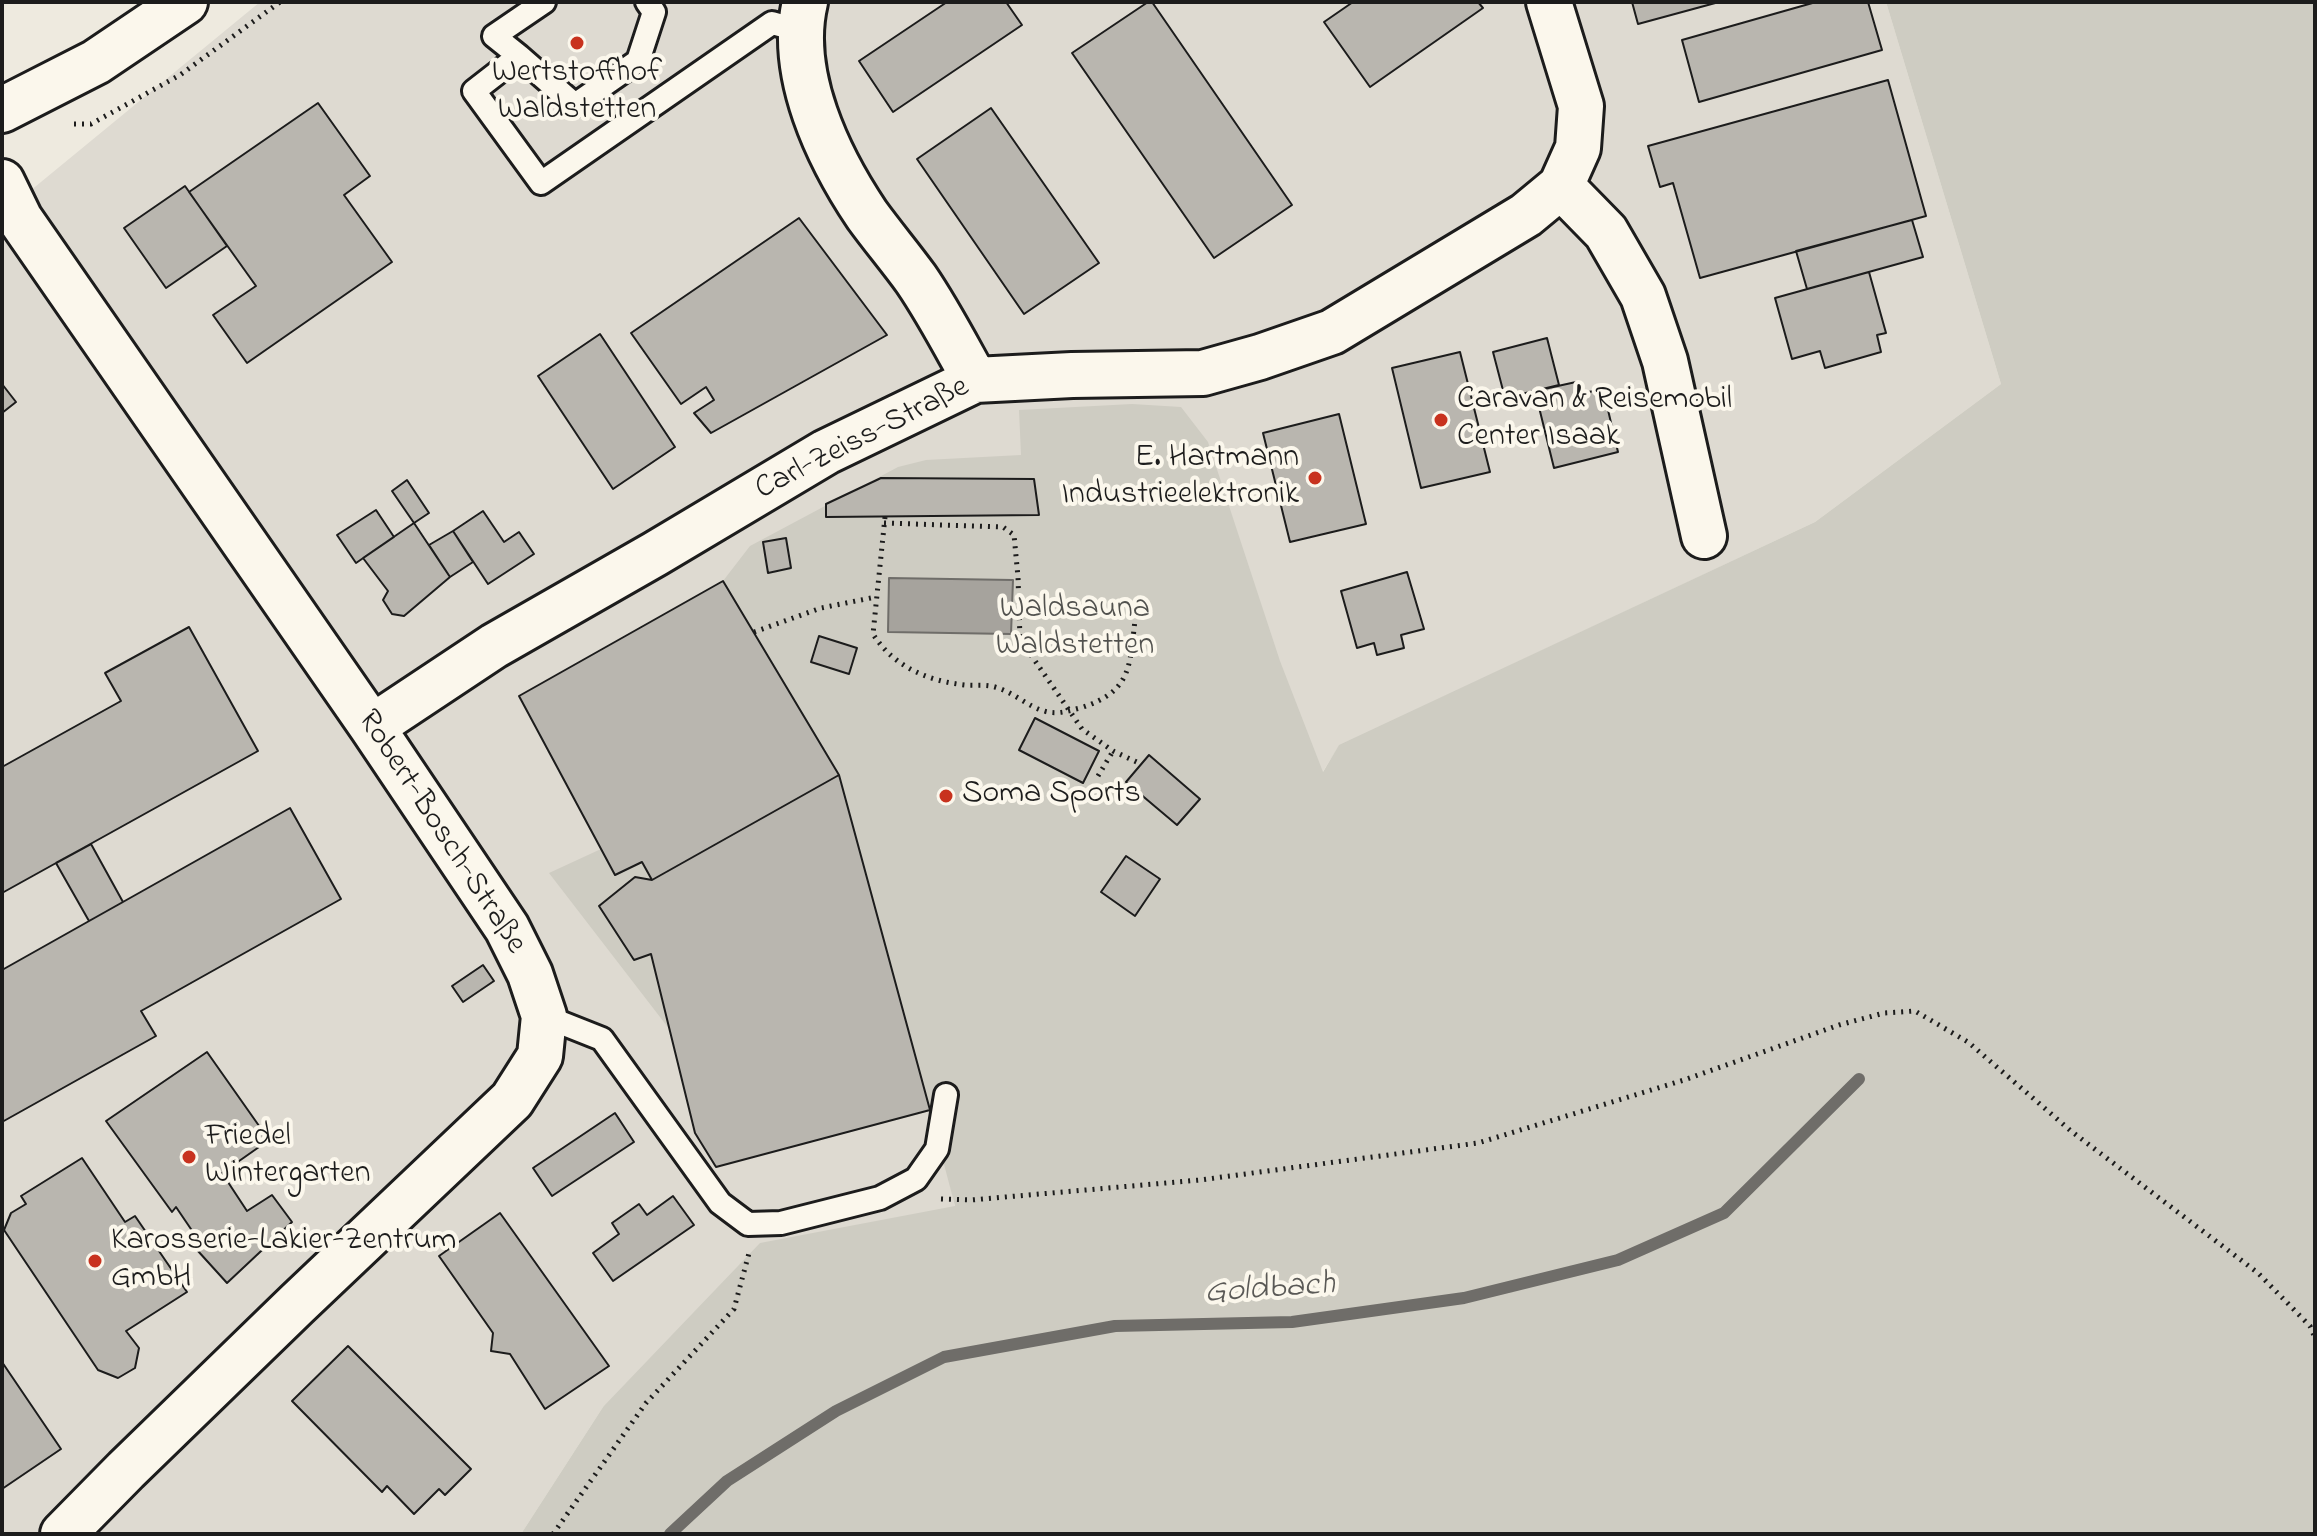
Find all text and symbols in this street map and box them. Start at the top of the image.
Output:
marker: Wertstoffhof Waldstetten [568,34,586,52]
place label: Wertstoffhof Waldstetten [492,56,662,131]
street label: Carl-Zeiss-Straße [750,370,976,510]
place label: Caravan & Reisemobil Center Isaak [1457,383,1732,458]
marker: Caravan & Reisemobil Center Isaak [1432,411,1450,429]
place label: E. Hartmann Industrieelektronik [1062,441,1299,516]
marker: E. Hartmann Industrieelektronik [1306,469,1324,487]
park label: Waldsauna Waldstetten [996,592,1154,667]
street label: Robert-Bosch-Straße [347,704,533,962]
place label: Soma Sports [962,777,1141,815]
marker: Soma Sports [937,787,955,805]
place label: Friedel Wintergarten [205,1120,370,1195]
marker: Friedel Wintergarten [180,1148,198,1166]
place label: Karosserie-Lakier-Zentrum GmbH [111,1224,456,1299]
marker: Karosserie-Lakier-Zentrum GmbH [86,1252,104,1270]
water label: Goldbach [1204,1266,1336,1316]

